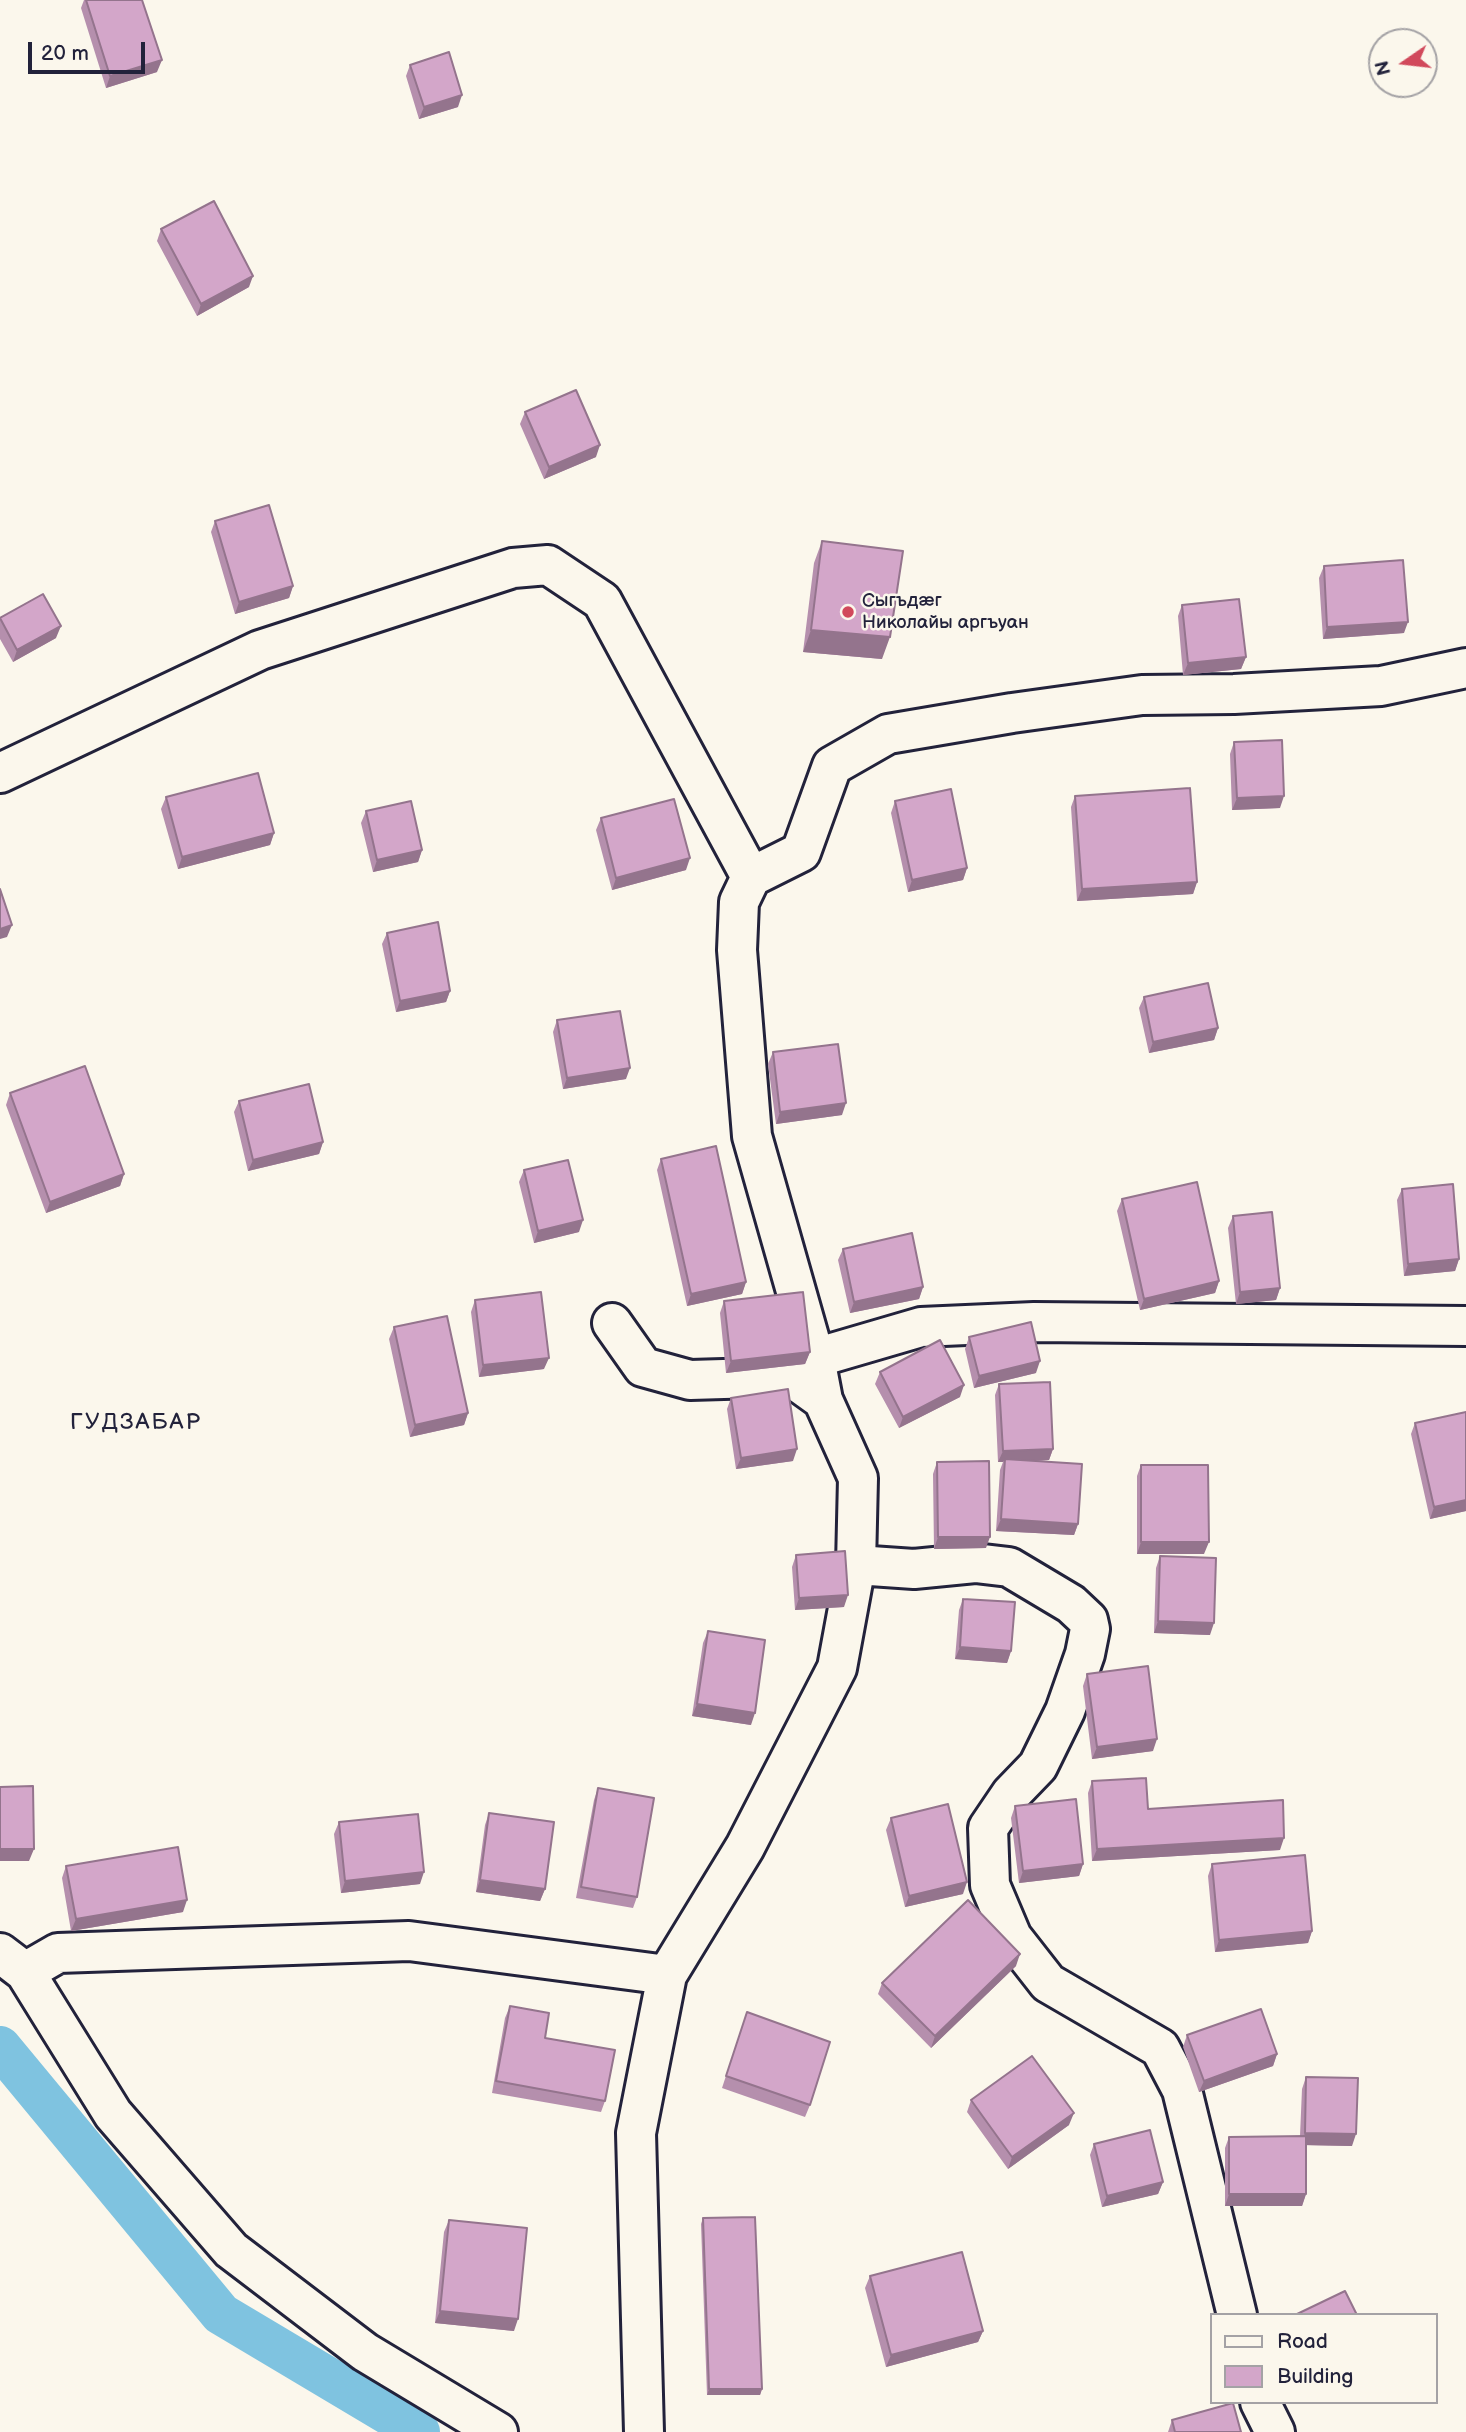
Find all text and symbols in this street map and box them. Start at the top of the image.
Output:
scale bar [32,28,149,72]
north arrow [1368,28,1438,98]
text: 20 m [41,41,89,66]
text: N [1371,58,1397,77]
place label: Сыгъдæг Николайы аргъуан [862,590,1029,634]
marker: Сыгъдæг Николайы аргъуан [840,604,856,620]
district label: ГУДЗАБАР [71,1409,201,1437]
legend [1210,2313,1438,2404]
text: Road [1277,2329,1328,2354]
text: Building [1277,2364,1353,2389]

